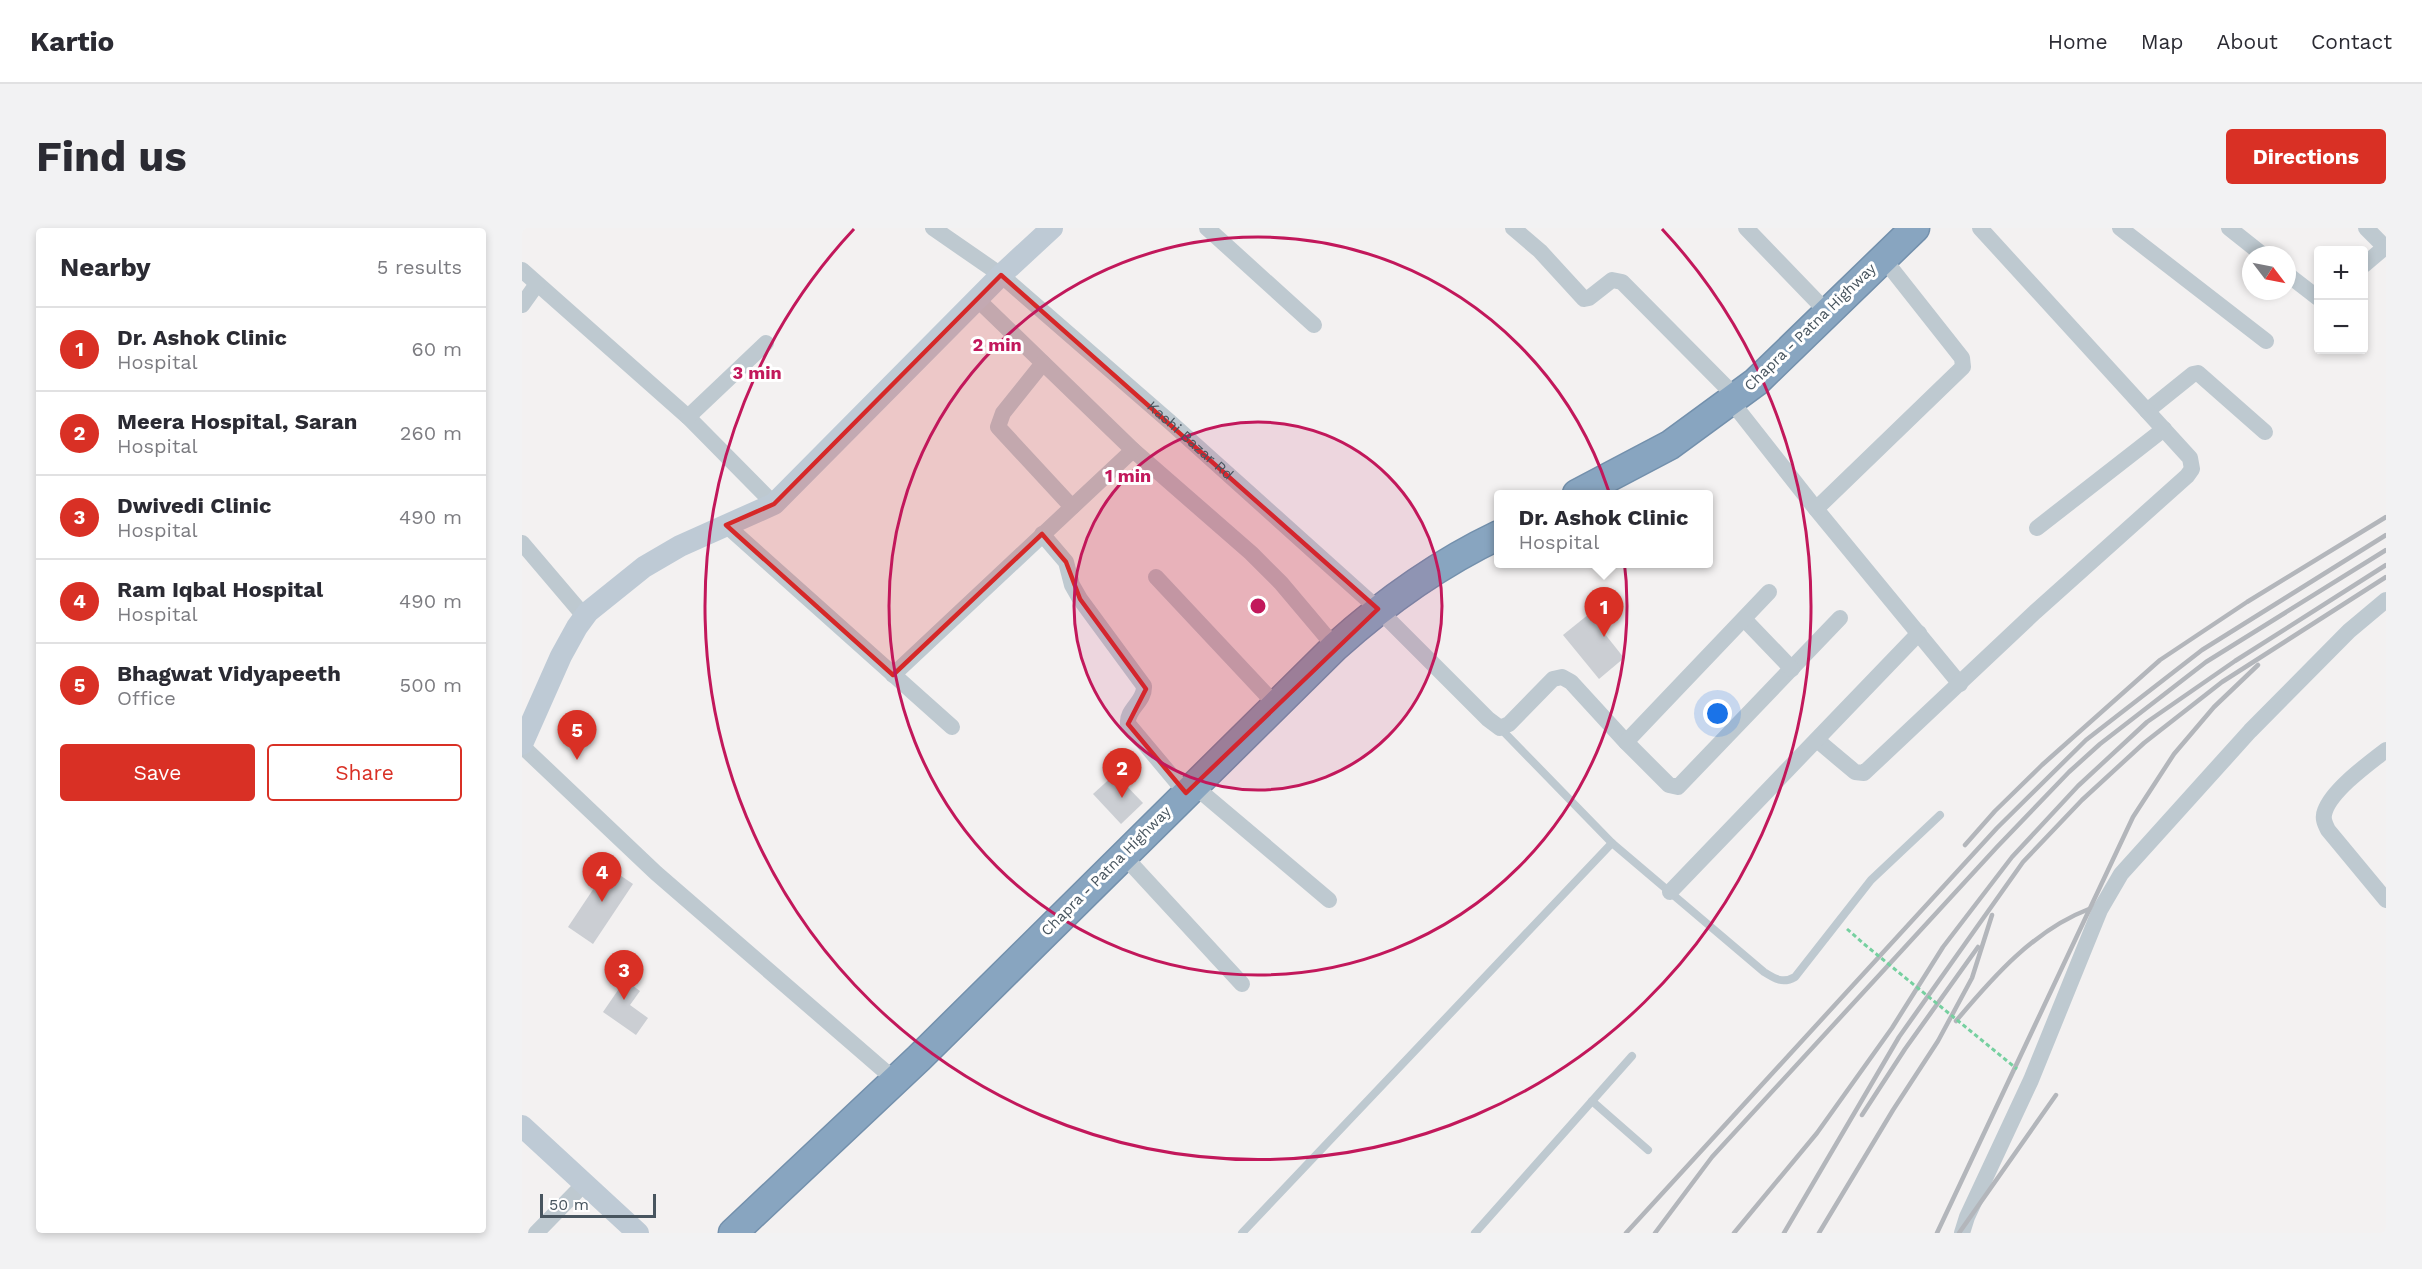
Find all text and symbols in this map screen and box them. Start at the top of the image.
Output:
text: Kartio [30,25,114,58]
text: Home [2048,29,2108,54]
text: Map [2141,29,2184,54]
text: About [2217,29,2278,54]
text: Contact [2311,29,2392,54]
button: Directions [2226,129,2386,184]
text: Find us [36,132,187,181]
north arrow [2242,246,2296,300]
map controls [2314,246,2368,354]
button: + [2314,246,2368,300]
text: Nearby [60,252,151,282]
text: 5 results [377,255,462,279]
street label: Chapra - Patna Highway [1740,259,1880,395]
button: − [2314,300,2368,354]
text: Dr. Ashok Clinic [117,325,287,350]
text: 2 min [972,334,1022,355]
text: 1 [75,337,84,361]
text: 60 m [412,337,462,361]
text: Hospital [117,350,198,374]
text: 3 min [732,362,782,383]
street label: Kashi Bazar Rd [1143,397,1237,484]
text: Meera Hospital, Saran [117,409,357,434]
text: 2 [74,421,85,445]
text: 260 m [400,421,462,445]
text: Hospital [117,434,198,458]
text: 1 min [1105,465,1151,486]
popup [1494,490,1713,568]
text: Dwivedi Clinic [117,493,271,518]
text: 3 [74,505,85,529]
text: 490 m [399,505,462,529]
text: Dr. Ashok Clinic [1519,505,1688,530]
text: Hospital [117,518,198,542]
text: Hospital [1519,530,1599,554]
text: Ram Iqbal Hospital [117,577,323,602]
pin: 1 [1584,588,1624,637]
text: 4 [73,589,86,613]
text: 490 m [399,589,462,613]
centre of rings [1248,596,1268,616]
text: Hospital [117,602,198,626]
text: Bhagwat Vidyapeeth [117,661,341,686]
text: 5 [74,673,85,697]
text: 500 m [400,673,462,697]
text: Office [117,686,176,710]
your location [1703,699,1732,728]
pin: 5 [558,710,596,760]
button: Save [60,744,255,801]
button: Share [267,744,462,801]
pin: 2 [1102,748,1142,798]
street label: Chapra - Patna Highway [1037,802,1175,940]
pin: 4 [582,852,622,902]
pin: 3 [604,950,644,1000]
scale bar [540,1191,656,1218]
text: 50 m [549,1195,589,1214]

